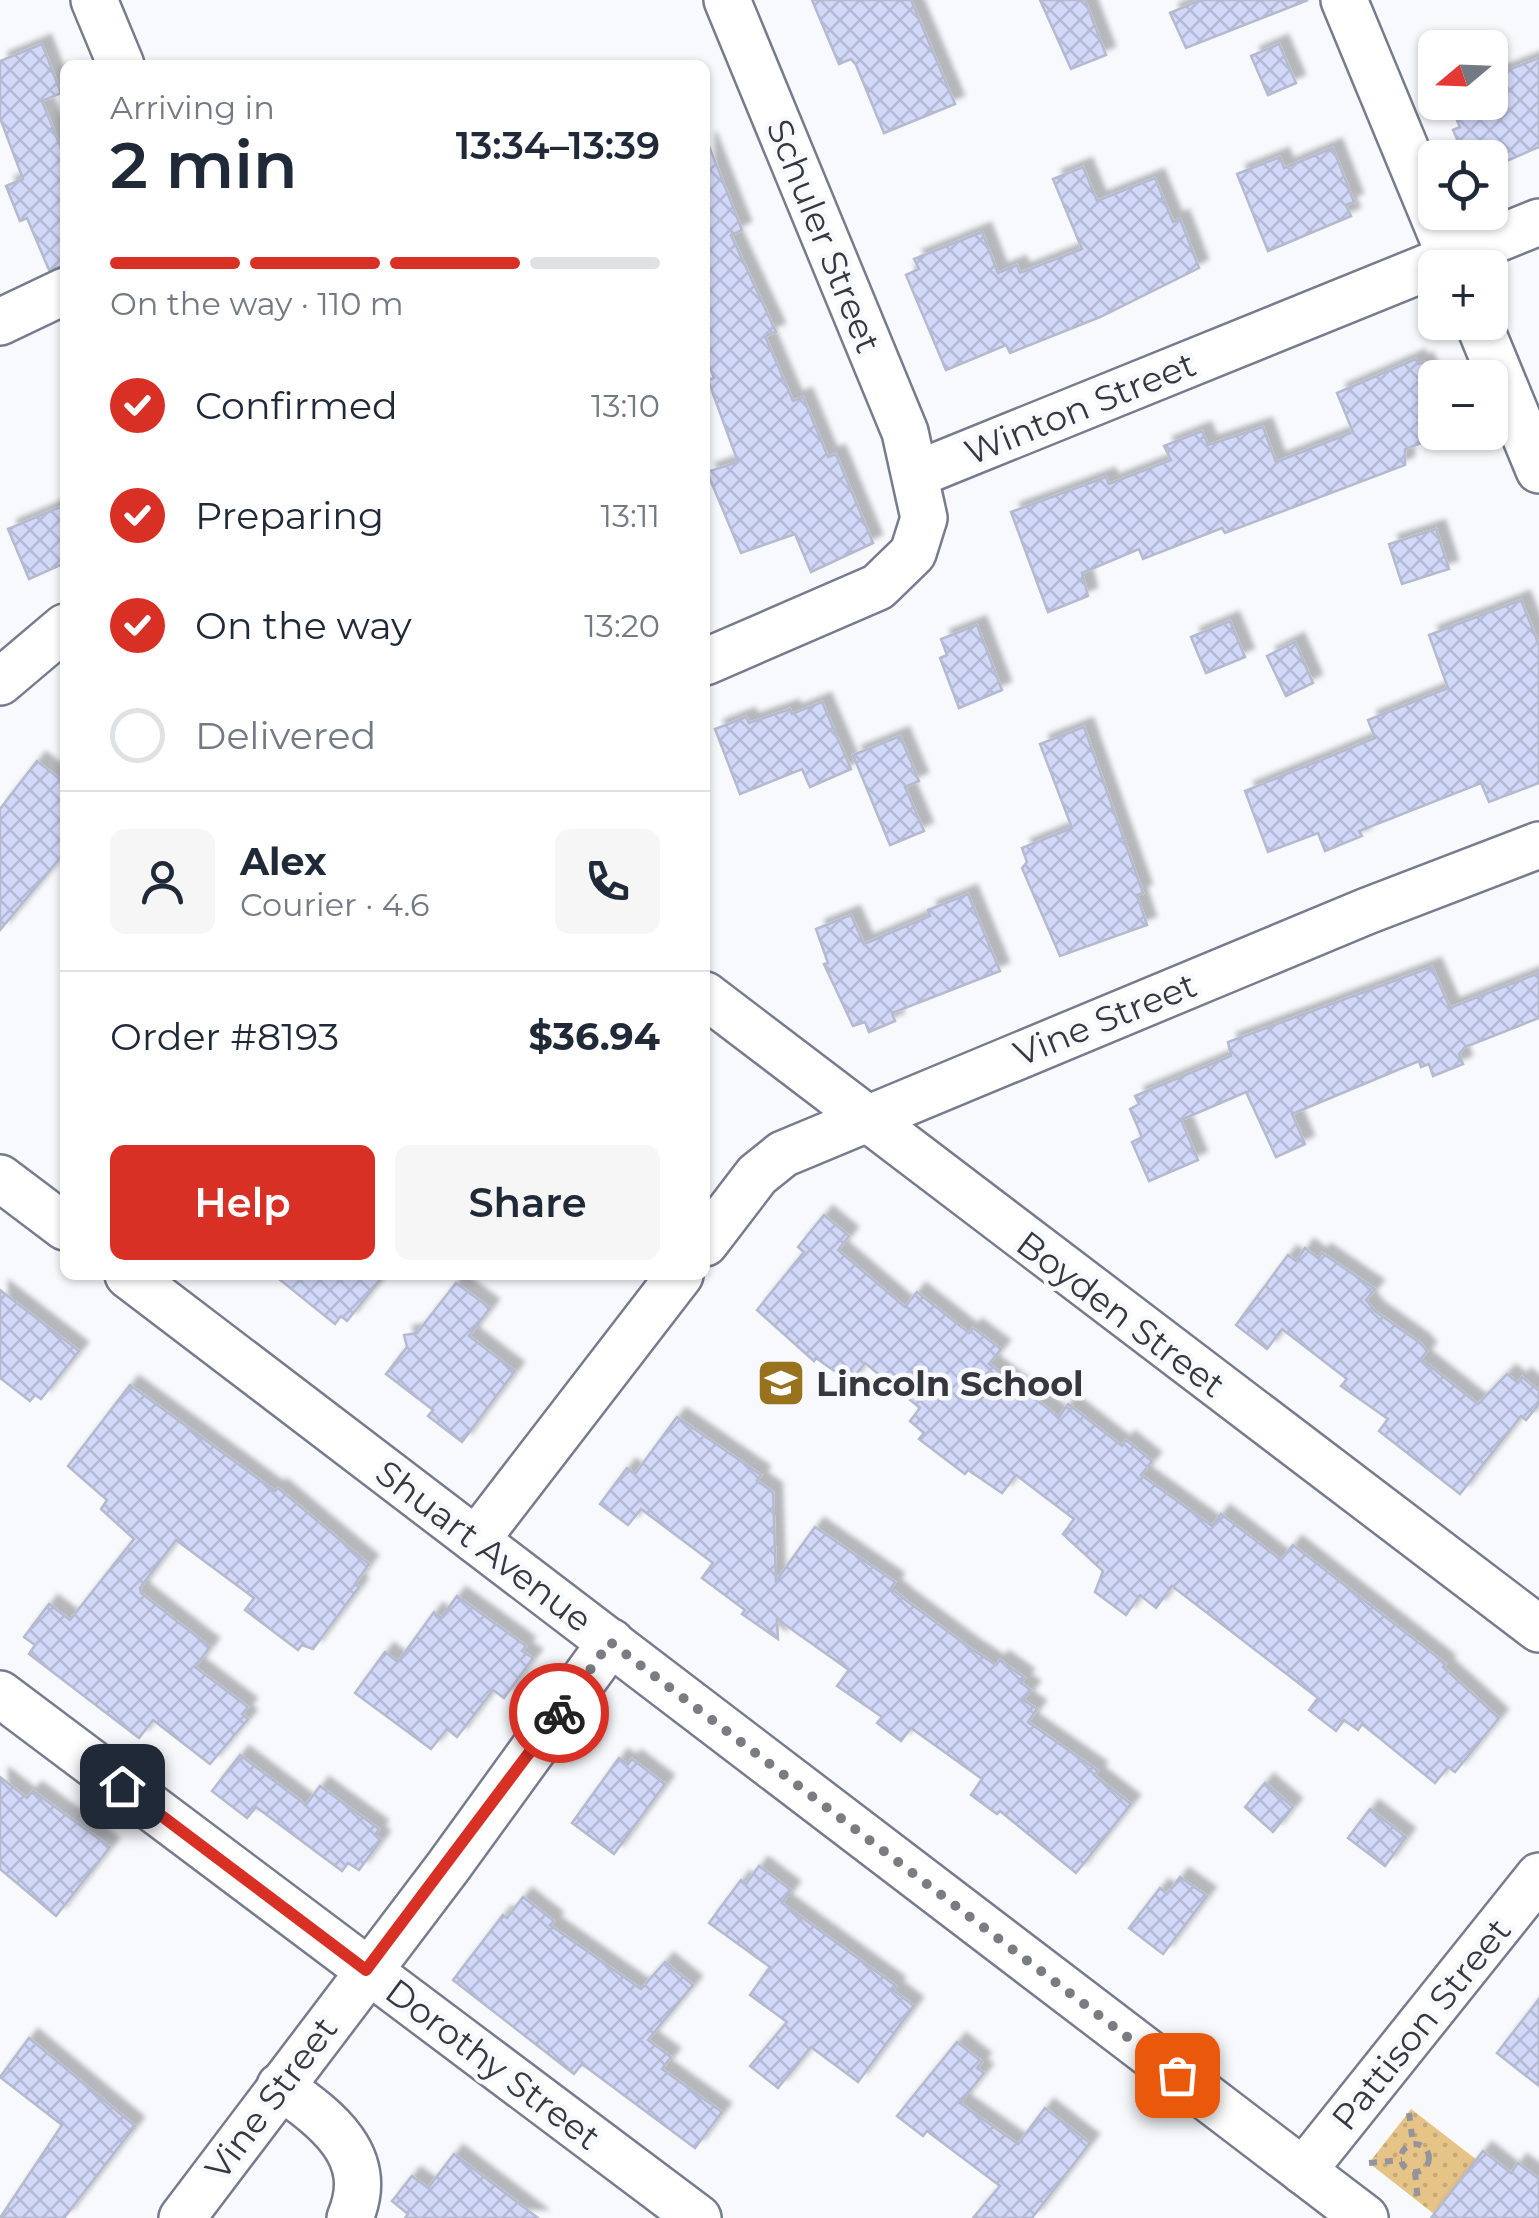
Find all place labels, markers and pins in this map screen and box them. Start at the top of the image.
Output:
school or university icon: Lincoln School [755,1357,807,1409]
place label: Lincoln School [816,1362,1084,1405]
pin [80,1744,165,1829]
pin [1135,2033,1220,2118]

